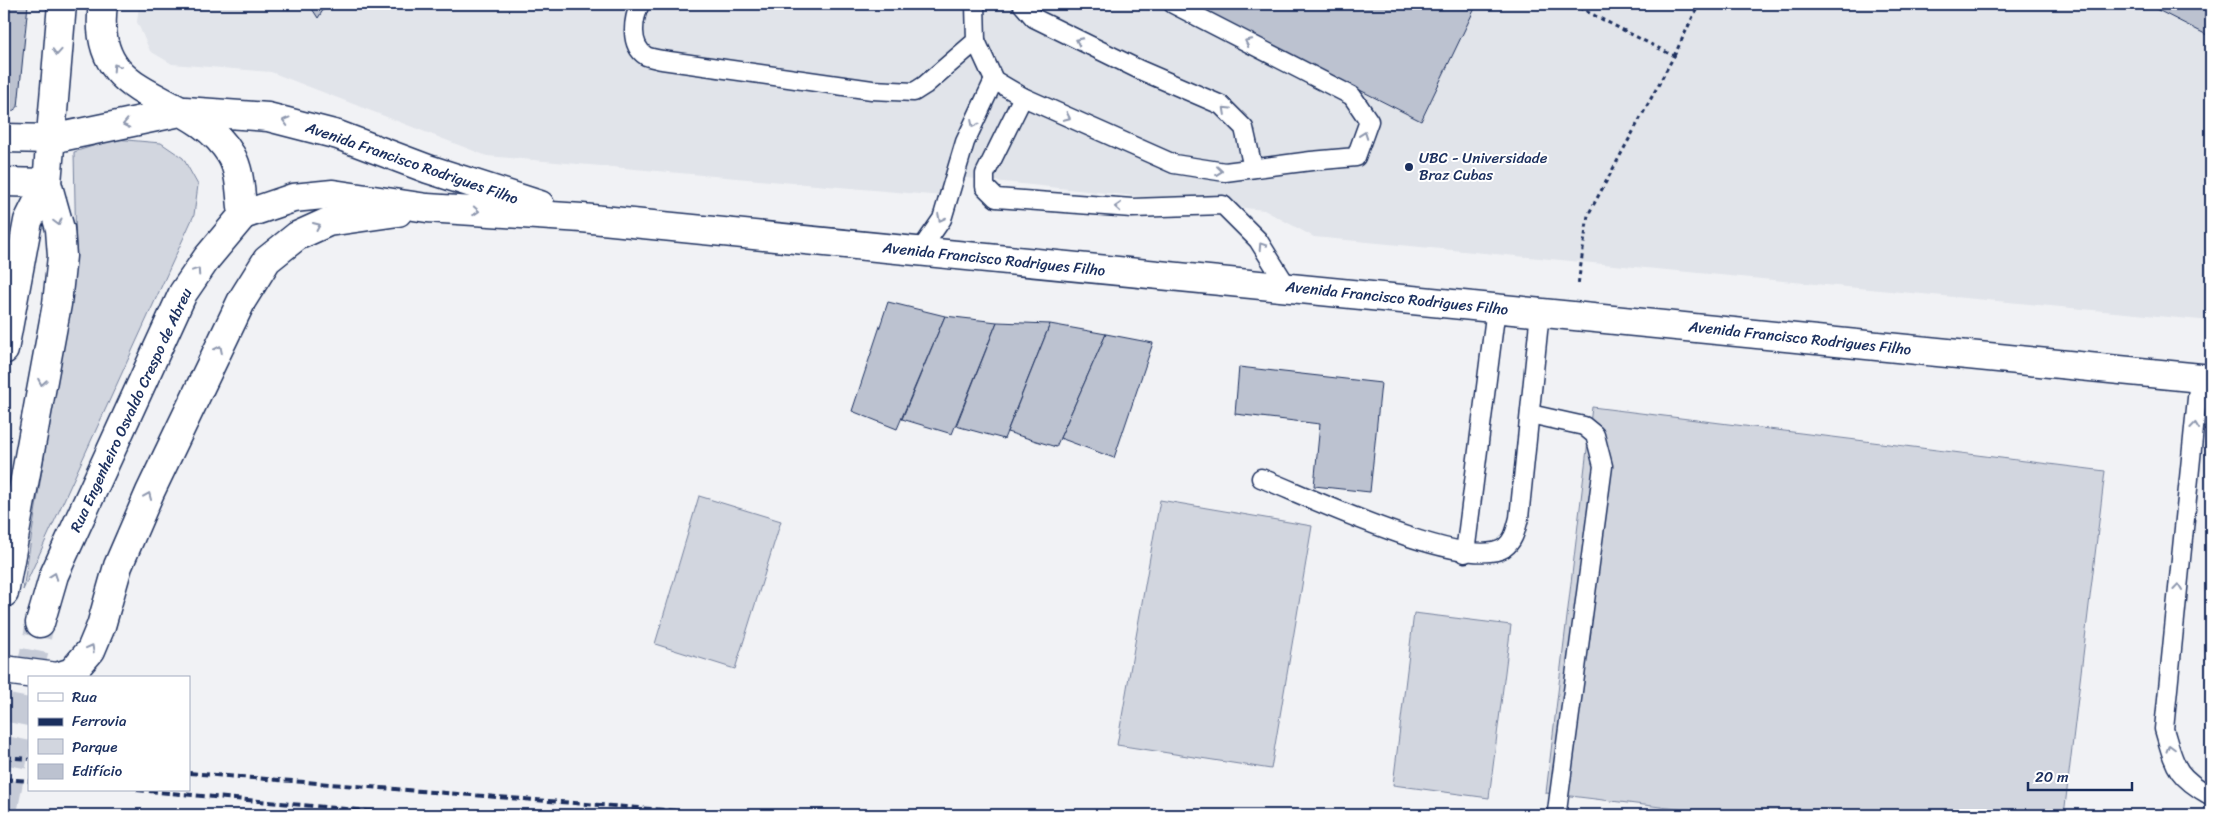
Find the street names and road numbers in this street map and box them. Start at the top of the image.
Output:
street label: Avenida Francisco Rodrigues Filho [301,114,522,212]
street label: Avenida Francisco Rodrigues Filho [880,234,1107,284]
street label: Avenida Francisco Rodrigues Filho [1283,273,1510,323]
street label: Rua Engenheiro Osvaldo Crespo de Abreu [63,283,199,537]
street label: Avenida Francisco Rodrigues Filho [1686,313,1913,363]

